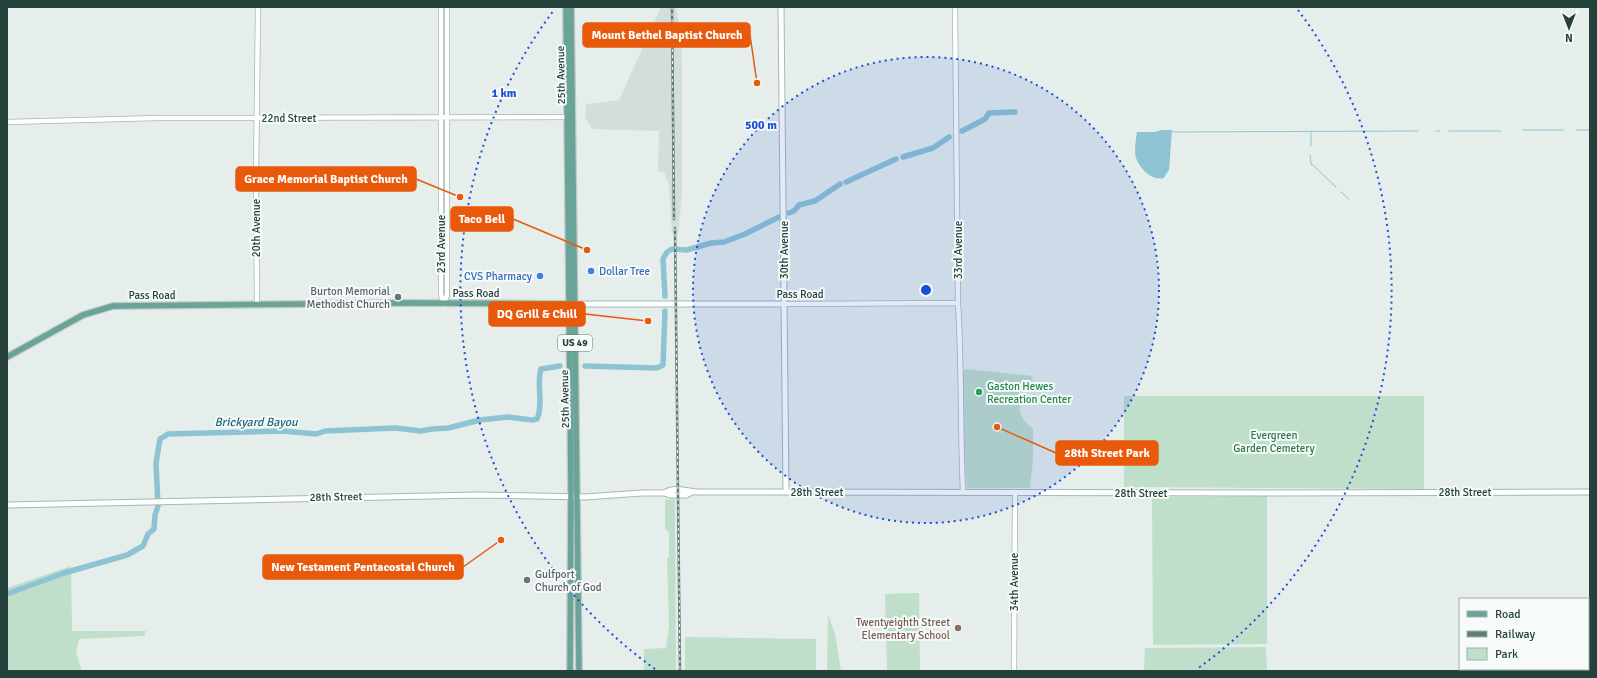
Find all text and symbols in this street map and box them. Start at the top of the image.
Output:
north arrow [1549,8,1589,48]
callout: Mount Bethel Baptist Church [583,23,750,47]
text: Mount Bethel Baptist Church [592,28,743,43]
text: N [1565,31,1573,44]
street label: 25th Avenue [554,46,568,104]
text: 1 km [491,86,517,101]
street label: 22nd Street [262,112,317,125]
text: 500 m [745,118,777,133]
callout: Grace Memorial Baptist Church [236,167,416,191]
text: Grace Memorial Baptist Church [244,172,408,187]
street label: 20th Avenue [250,199,263,257]
callout: Taco Bell [451,207,513,231]
text: Taco Bell [459,212,506,227]
street label: 23rd Avenue [435,215,448,273]
street label: 30th Avenue [778,221,791,279]
street label: 33rd Avenue [952,221,965,279]
place label: Dollar Tree [599,265,650,278]
marker: Dollar Tree [586,266,596,276]
place label: CVS Pharmacy [464,270,533,283]
marker: CVS Pharmacy [535,271,545,281]
centre of rings [919,283,933,297]
place label: Burton Memorial Methodist Church [307,285,390,311]
street label: Pass Road [452,287,500,300]
street label: Pass Road [776,288,824,301]
street label: Pass Road [128,289,176,302]
marker: Burton Memorial Methodist Church [393,292,403,302]
callout: DQ Grill & Chill [489,302,585,326]
text: DQ Grill & Chill [497,307,577,322]
road number: US 49 [558,335,592,351]
street label: 25th Avenue [558,370,572,428]
place label: Gaston Hewes Recreation Center [987,380,1071,406]
marker: Gaston Hewes Recreation Center [974,387,984,397]
water label: Brickyard Bayou [215,415,299,430]
park label: Evergreen Garden Cemetery [1233,429,1316,455]
callout: 28th Street Park [1056,441,1158,465]
text: 28th Street Park [1064,446,1150,461]
street label: 28th Street [791,486,844,499]
street label: 28th Street [1439,486,1492,499]
street label: 28th Street [1115,487,1168,500]
street label: 28th Street [309,490,363,504]
street label: 34th Avenue [1008,553,1021,611]
callout: New Testament Pentacostal Church [263,555,463,579]
text: New Testament Pentacostal Church [271,560,455,575]
place label: Gulfport Church of God [535,568,602,594]
marker: Gulfport Church of God [522,575,532,585]
legend [1459,598,1589,670]
text: Road [1495,607,1521,622]
place label: Twentyeighth Street Elementary School [856,616,950,642]
marker: Twentyeighth Street Elementary School [953,623,963,633]
text: Railway [1495,627,1535,642]
text: Park [1495,647,1518,662]

